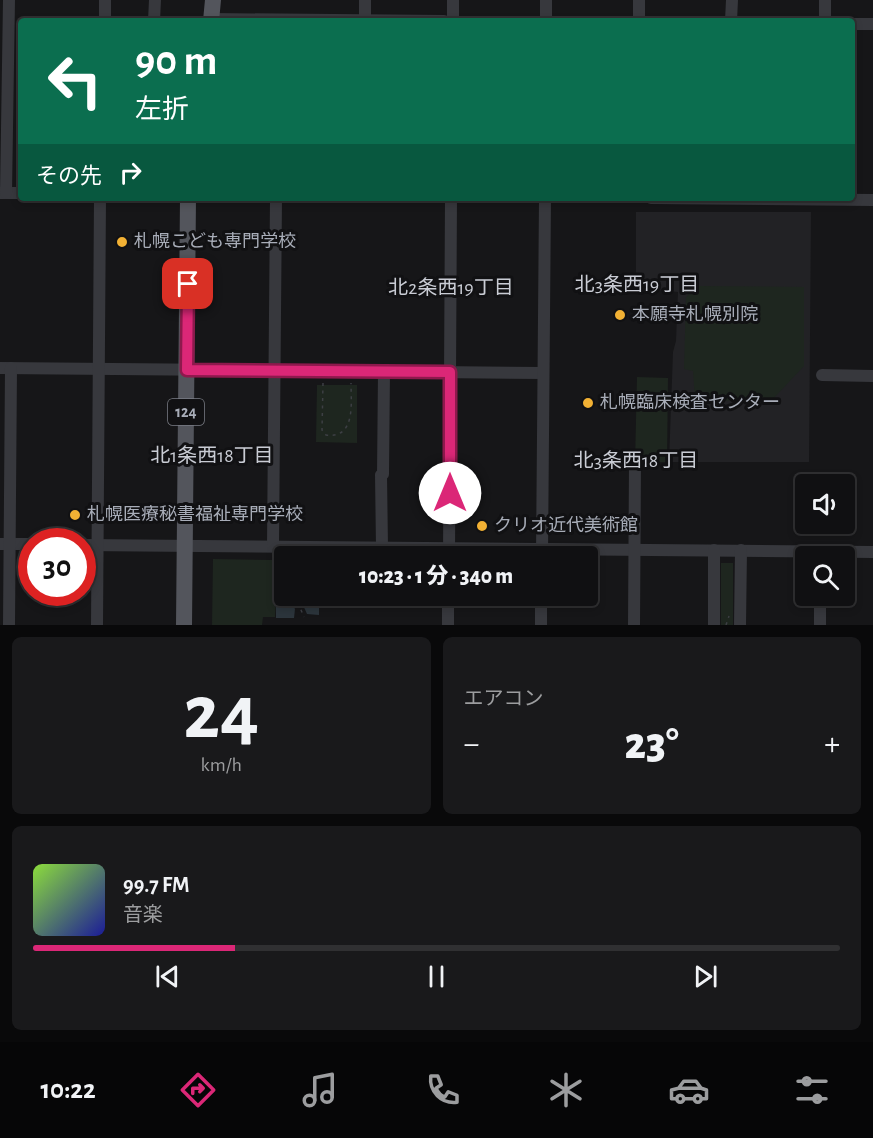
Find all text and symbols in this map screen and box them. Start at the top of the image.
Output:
text: 90 m [135,40,217,82]
icon: left [36,42,114,120]
text: 左折 [135,96,189,123]
icon: right [114,156,147,189]
text: その先 [36,165,102,187]
place label: 札幌こども専門学校 [134,231,296,251]
marker: 札幌こども専門学校 [115,235,129,249]
pin [162,258,213,309]
icon: arrive [171,267,204,300]
district label: 北3条西19丁目 [575,274,699,295]
district label: 北2条西19丁目 [388,277,514,298]
place label: 本願寺札幌別院 [632,305,758,324]
marker: 本願寺札幌別院 [613,308,627,322]
place label: 札幌臨床検査センター [600,392,780,412]
marker: 札幌臨床検査センター [581,396,595,410]
road number: 124 [168,399,204,425]
district label: 北1条西18丁目 [150,445,274,466]
district label: 北3条西18丁目 [574,450,698,471]
position arrow [418,461,482,525]
map controls [795,474,855,606]
button: sound [795,474,855,534]
place label: 札幌医療秘書福祉専門学校 [87,504,303,524]
marker: 札幌医療秘書福祉専門学校 [68,508,82,522]
place label: クリオ近代美術館 [494,515,638,535]
marker: クリオ近代美術館 [475,519,489,533]
speed limit sign: 30 [18,528,96,606]
button: search [795,546,855,606]
text: 10:23 · 1 分 · 340 m [359,565,513,587]
text: 24 [183,675,259,753]
text: エアコン [464,689,544,709]
text: 23° [625,722,679,767]
text: − [464,728,479,761]
text: + [824,728,840,761]
text: km/h [201,755,242,775]
text: 99.7 FM [123,874,189,896]
text: 音楽 [123,905,163,925]
icon: previous [151,960,184,993]
icon: pause [420,960,453,993]
icon: next [689,960,722,993]
icon: directions [177,1069,219,1111]
icon: music [299,1069,341,1111]
icon: phone [422,1069,464,1111]
icon: climate [545,1069,587,1111]
icon: car [668,1069,710,1111]
icon: filters [791,1069,833,1111]
text: 10:22 [40,1076,96,1103]

